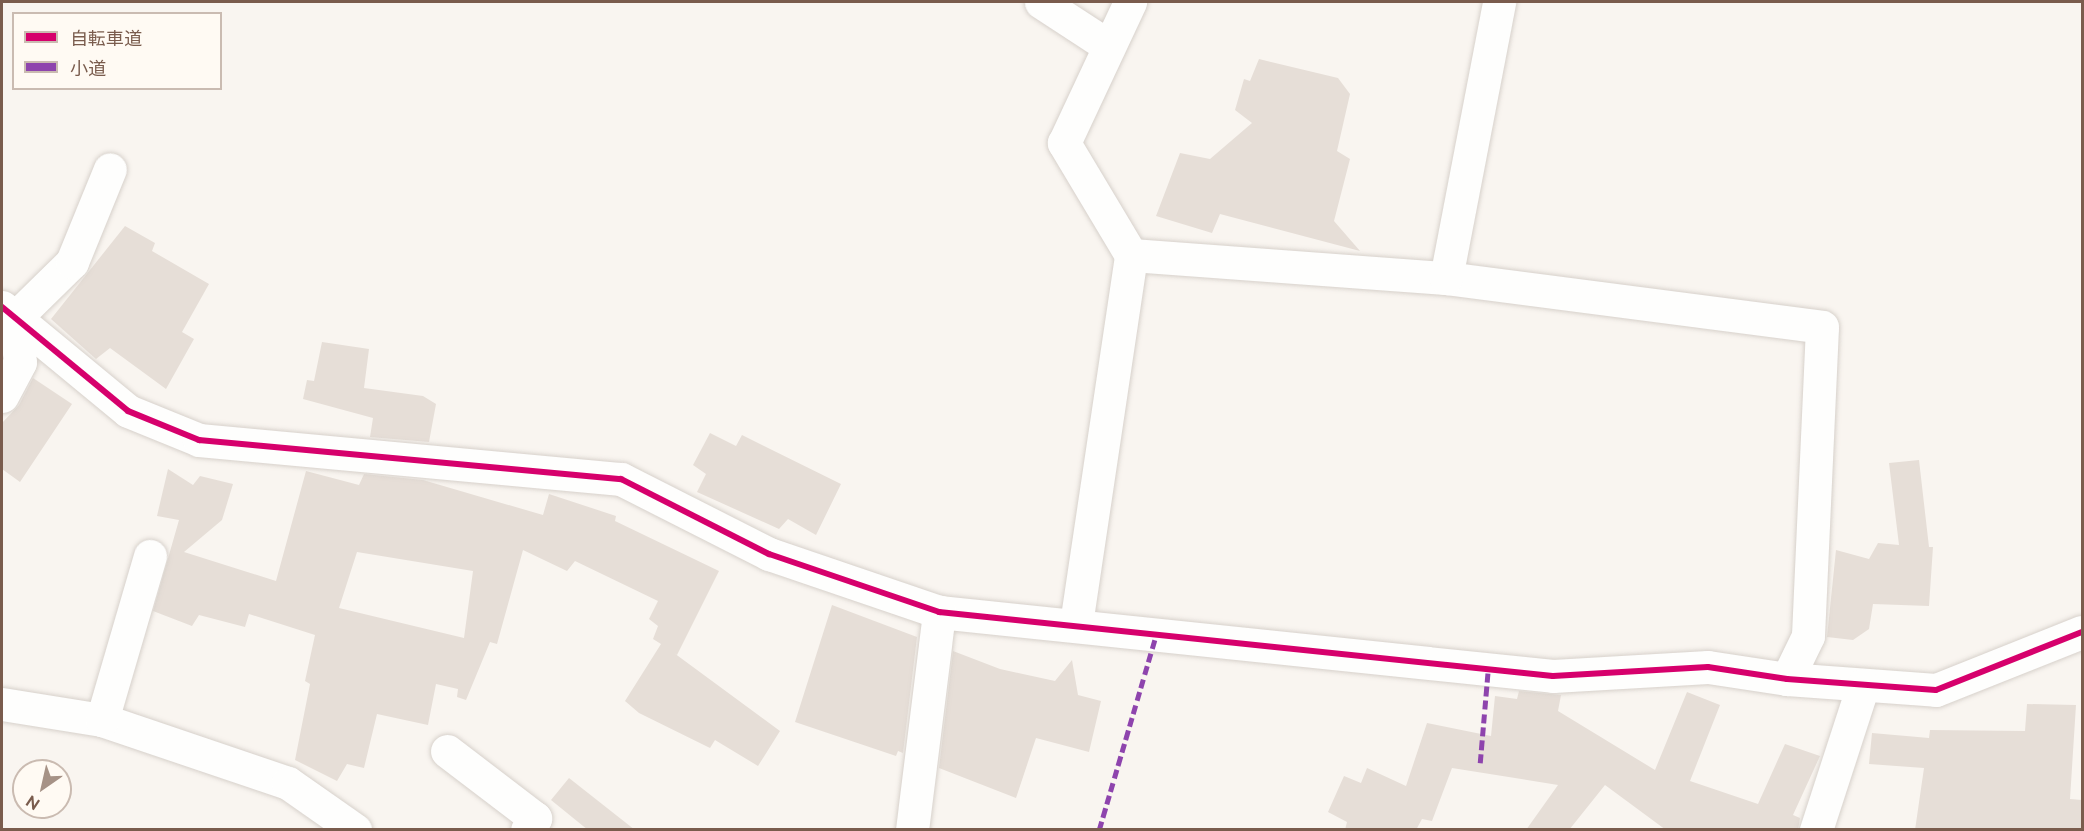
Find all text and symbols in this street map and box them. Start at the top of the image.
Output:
legend [12,12,222,90]
text: 自転車道 [70,28,142,49]
text: 小道 [70,58,106,79]
north arrow [12,759,72,819]
text: N [22,791,43,814]

